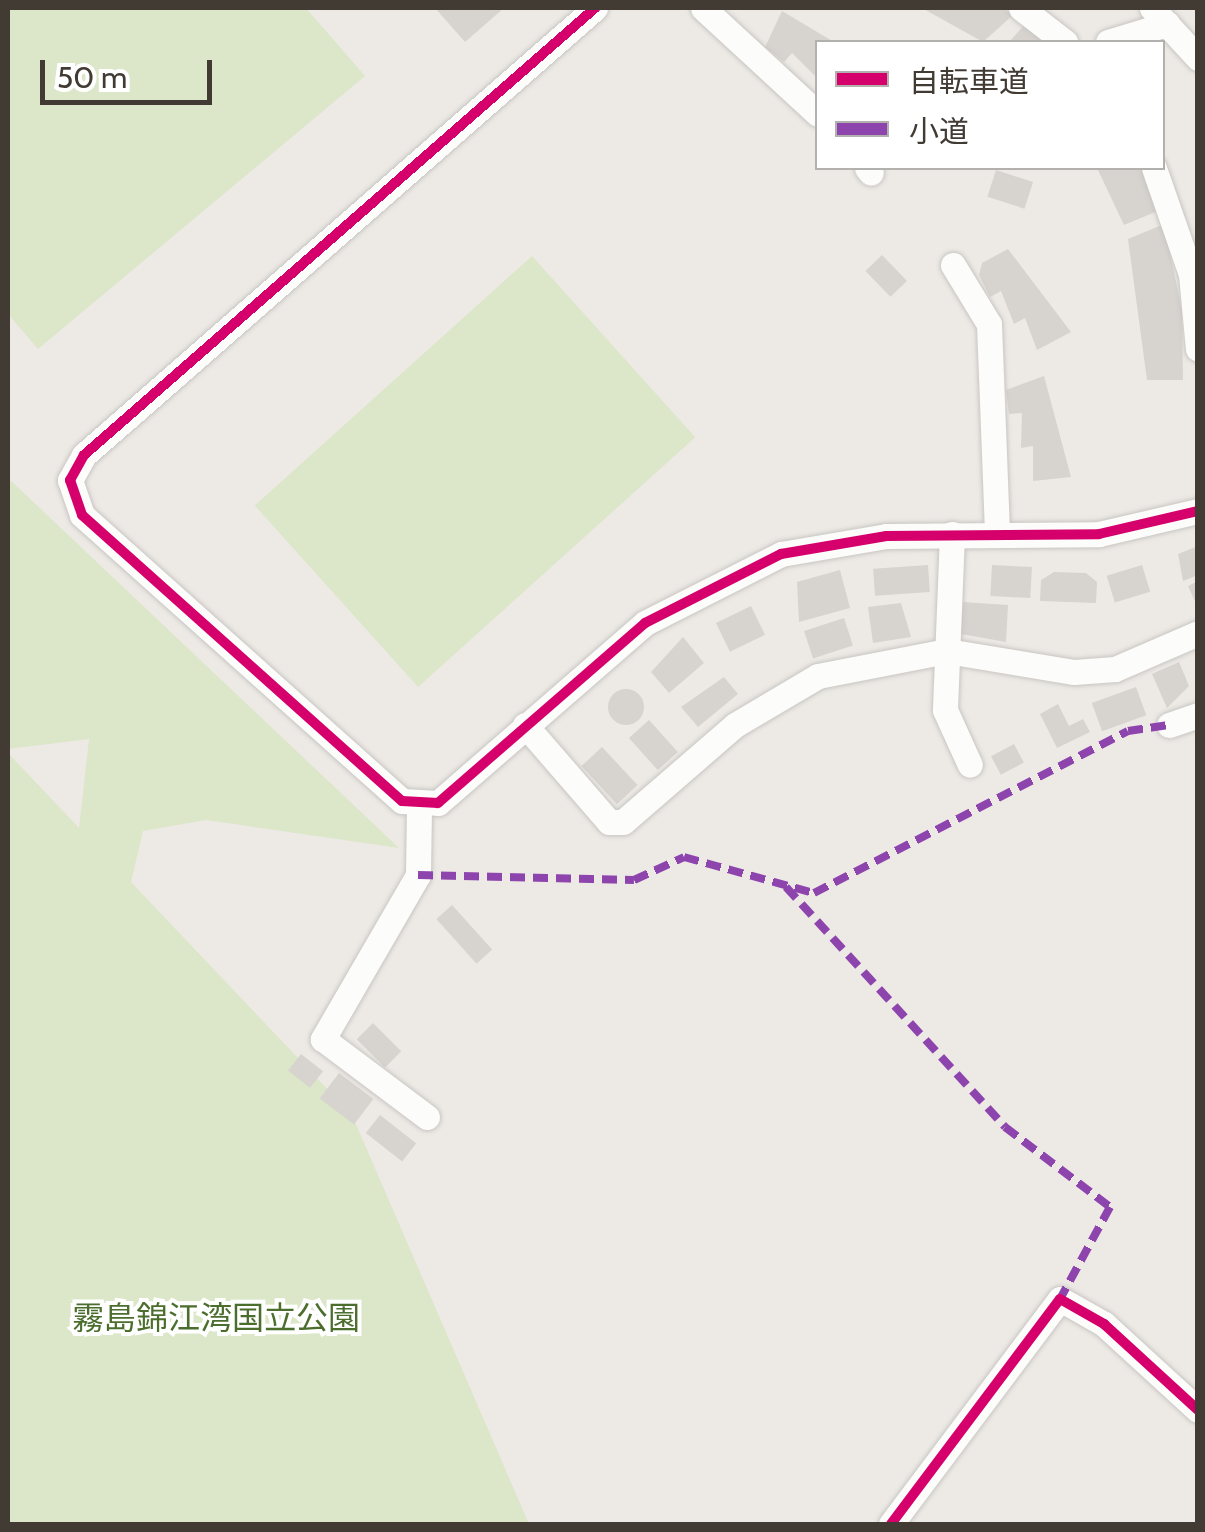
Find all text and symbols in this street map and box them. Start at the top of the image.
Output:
scale bar [45,40,218,102]
legend [815,40,1165,170]
text: 50 m [57,59,127,96]
text: 自転車道 [909,63,1029,100]
text: 小道 [909,113,969,150]
park label: 霧島錦江湾国立公園 [72,1299,360,1337]

